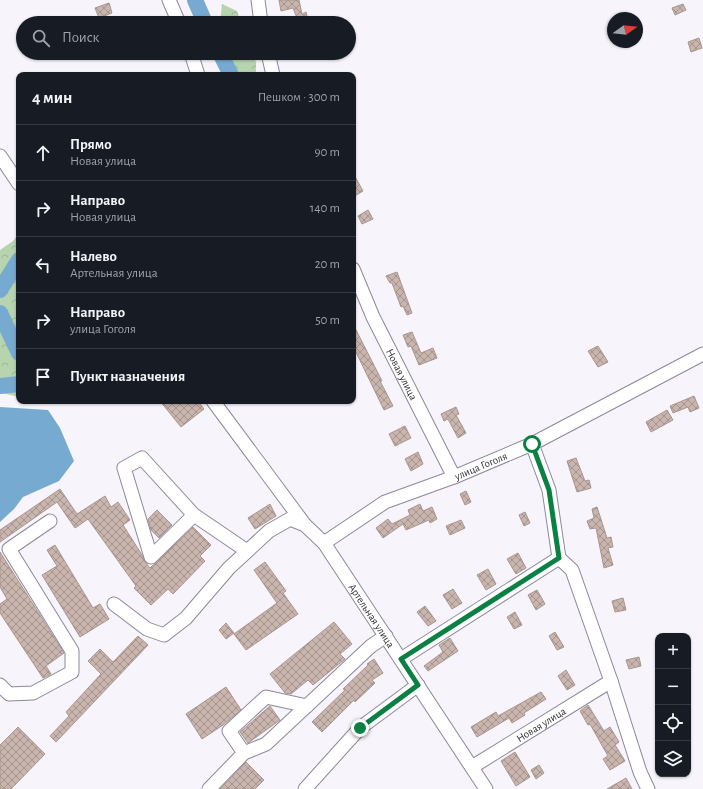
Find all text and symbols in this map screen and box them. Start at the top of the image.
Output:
north arrow [607,12,643,48]
search box [16,16,356,60]
icon: search [30,27,52,49]
text: Поиск [62,30,100,45]
text: 4 мин [32,89,72,106]
text: Пешком · 300 m [258,91,340,104]
text: Прямо [70,137,112,152]
icon: ahead [32,142,54,164]
text: 90 m [314,146,340,159]
text: Новая улица [70,155,136,168]
text: Направо [70,193,125,208]
icon: right [32,198,54,220]
text: 140 m [310,202,340,215]
text: Новая улица [70,211,136,224]
text: Налево [70,249,117,264]
icon: left [32,254,54,276]
text: 20 m [315,258,340,271]
text: Артельная улица [70,267,158,280]
text: Направо [70,305,125,320]
icon: right [32,310,54,332]
text: 50 m [315,314,340,327]
text: улица Гоголя [70,323,136,336]
street label: Новая улица [384,347,419,402]
icon: arrive [32,366,54,388]
text: Пункт назначения [70,369,185,384]
route start [523,435,541,453]
street label: улица Гоголя [452,450,509,482]
street label: Артельная улица [346,582,396,650]
map controls [655,633,691,777]
button: + [655,633,691,669]
button: − [655,669,691,705]
street label: Новая улица [514,705,568,744]
button: locate [655,705,691,741]
route end [351,719,369,737]
button: layers [655,741,691,777]

